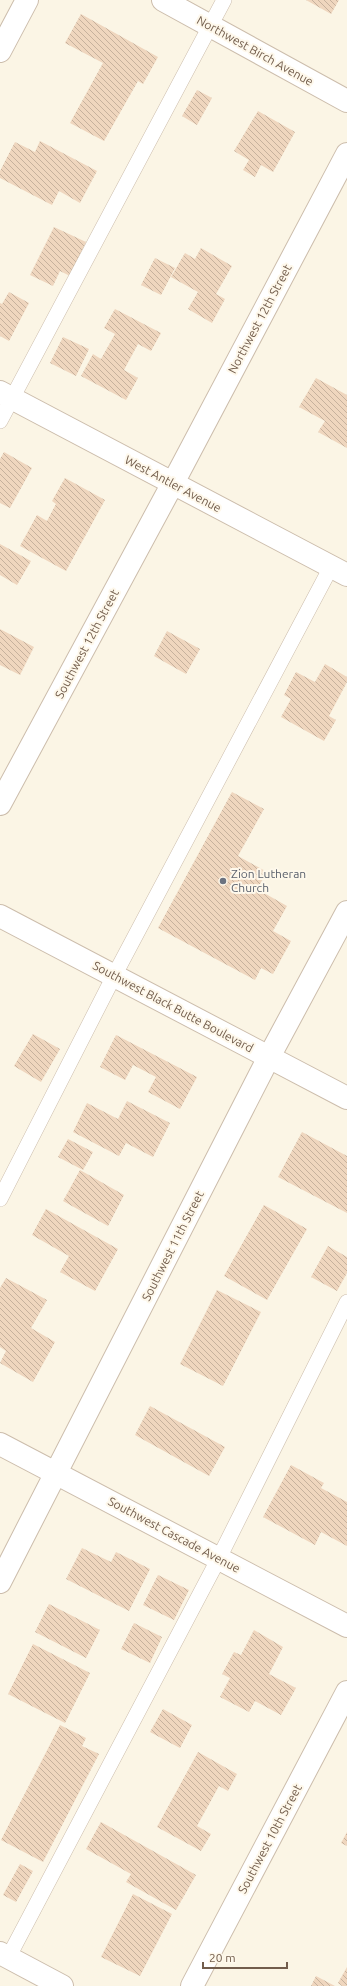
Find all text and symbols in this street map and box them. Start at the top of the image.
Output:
street label: Northwest Birch Avenue [195,13,316,88]
street label: Northwest 12th Street [225,262,294,376]
street label: West Antler Avenue [123,453,224,514]
street label: Southwest 12th Street [52,587,121,701]
place label: Zion Lutheran Church [231,867,306,894]
marker: Zion Lutheran Church [218,876,228,886]
street label: Southwest Black Butte Boulevard [91,959,256,1054]
street label: Southwest 11th Street [139,1188,206,1303]
street label: Southwest Cascade Avenue [106,1494,242,1575]
street label: Southwest 10th Street [235,1782,304,1896]
scale bar [203,1944,287,1970]
text: 20 m [209,1951,236,1964]

